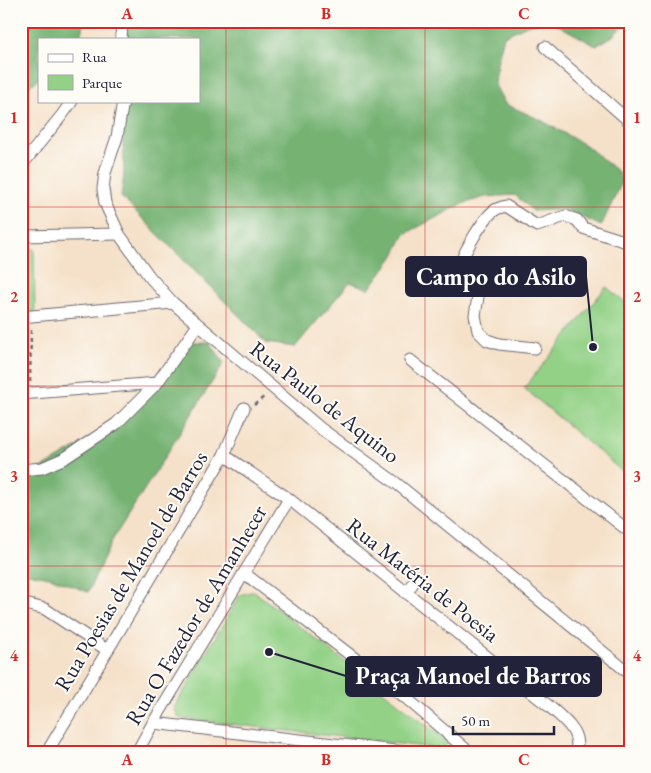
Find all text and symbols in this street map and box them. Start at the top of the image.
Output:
text: A [120,3,133,24]
text: B [321,3,331,24]
text: C [518,3,530,24]
legend [38,38,200,102]
text: Rua [82,47,107,66]
text: Parque [82,73,122,92]
text: 1 [10,107,18,128]
text: 1 [633,107,641,128]
callout: Campo do Asilo [406,257,586,296]
text: Campo do Asilo [416,261,576,292]
text: 2 [10,286,19,307]
text: 2 [633,286,642,307]
street label: Rua Paulo de Aquino [244,334,406,470]
street label: Rua Poesias de Manoel de Barros [48,446,214,696]
text: 3 [10,466,18,487]
text: 3 [633,466,641,487]
street label: Rua O Fazedor de Amanhecer [119,499,274,730]
street label: Rua Matéria de Poesia [341,511,505,649]
text: 4 [10,645,19,666]
text: 4 [633,645,642,666]
callout: Praça Manoel de Barros [346,657,601,696]
text: Praça Manoel de Barros [355,660,591,691]
scale bar [453,703,555,735]
text: 50 m [461,711,490,730]
text: A [120,749,133,770]
text: B [321,749,331,770]
text: C [518,749,530,770]

